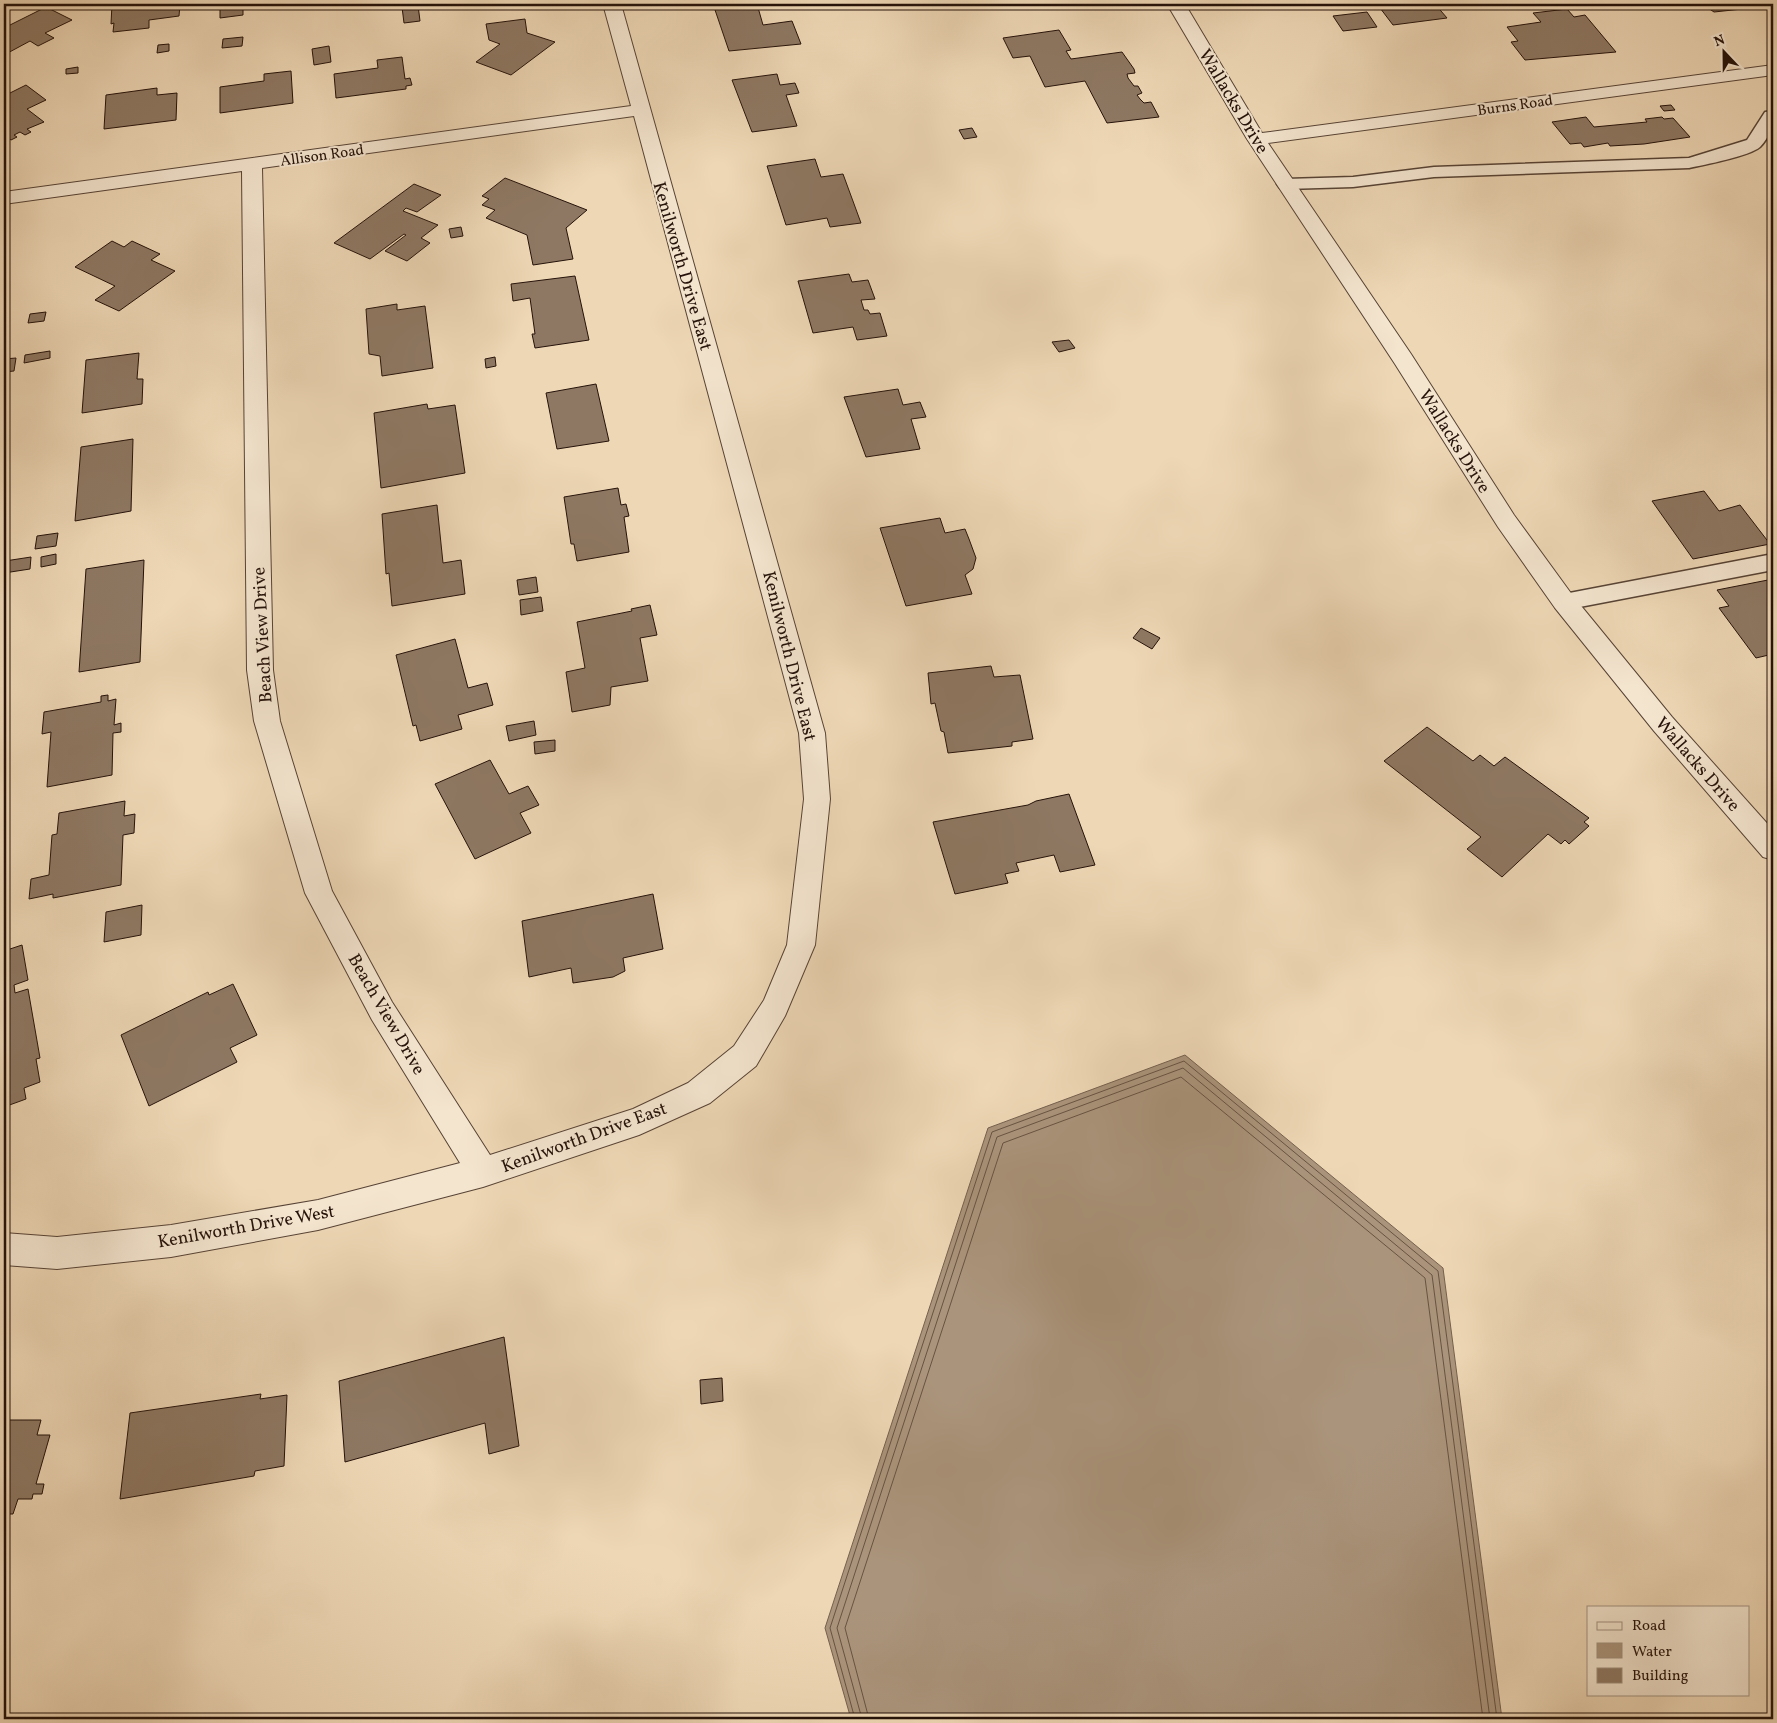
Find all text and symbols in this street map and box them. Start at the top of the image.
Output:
north arrow [1700,28,1750,78]
text: N [1711,31,1728,52]
street label: Wallacks Drive [1192,45,1274,159]
street label: Burns Road [1476,91,1554,122]
street label: Allison Road [279,140,365,173]
street label: Kenilworth Drive East [646,179,718,354]
street label: Wallacks Drive [1412,385,1496,499]
street label: Beach View Drive [247,566,280,704]
street label: Kenilworth Drive East [755,569,822,744]
street label: Wallacks Drive [1649,712,1745,818]
street label: Beach View Drive [341,949,431,1080]
street label: Kenilworth Drive East [498,1097,671,1180]
street label: Kenilworth Drive West [156,1200,337,1255]
legend [1587,1606,1750,1696]
text: Road [1632,1616,1666,1637]
text: Water [1632,1642,1672,1663]
text: Building [1632,1666,1689,1687]

